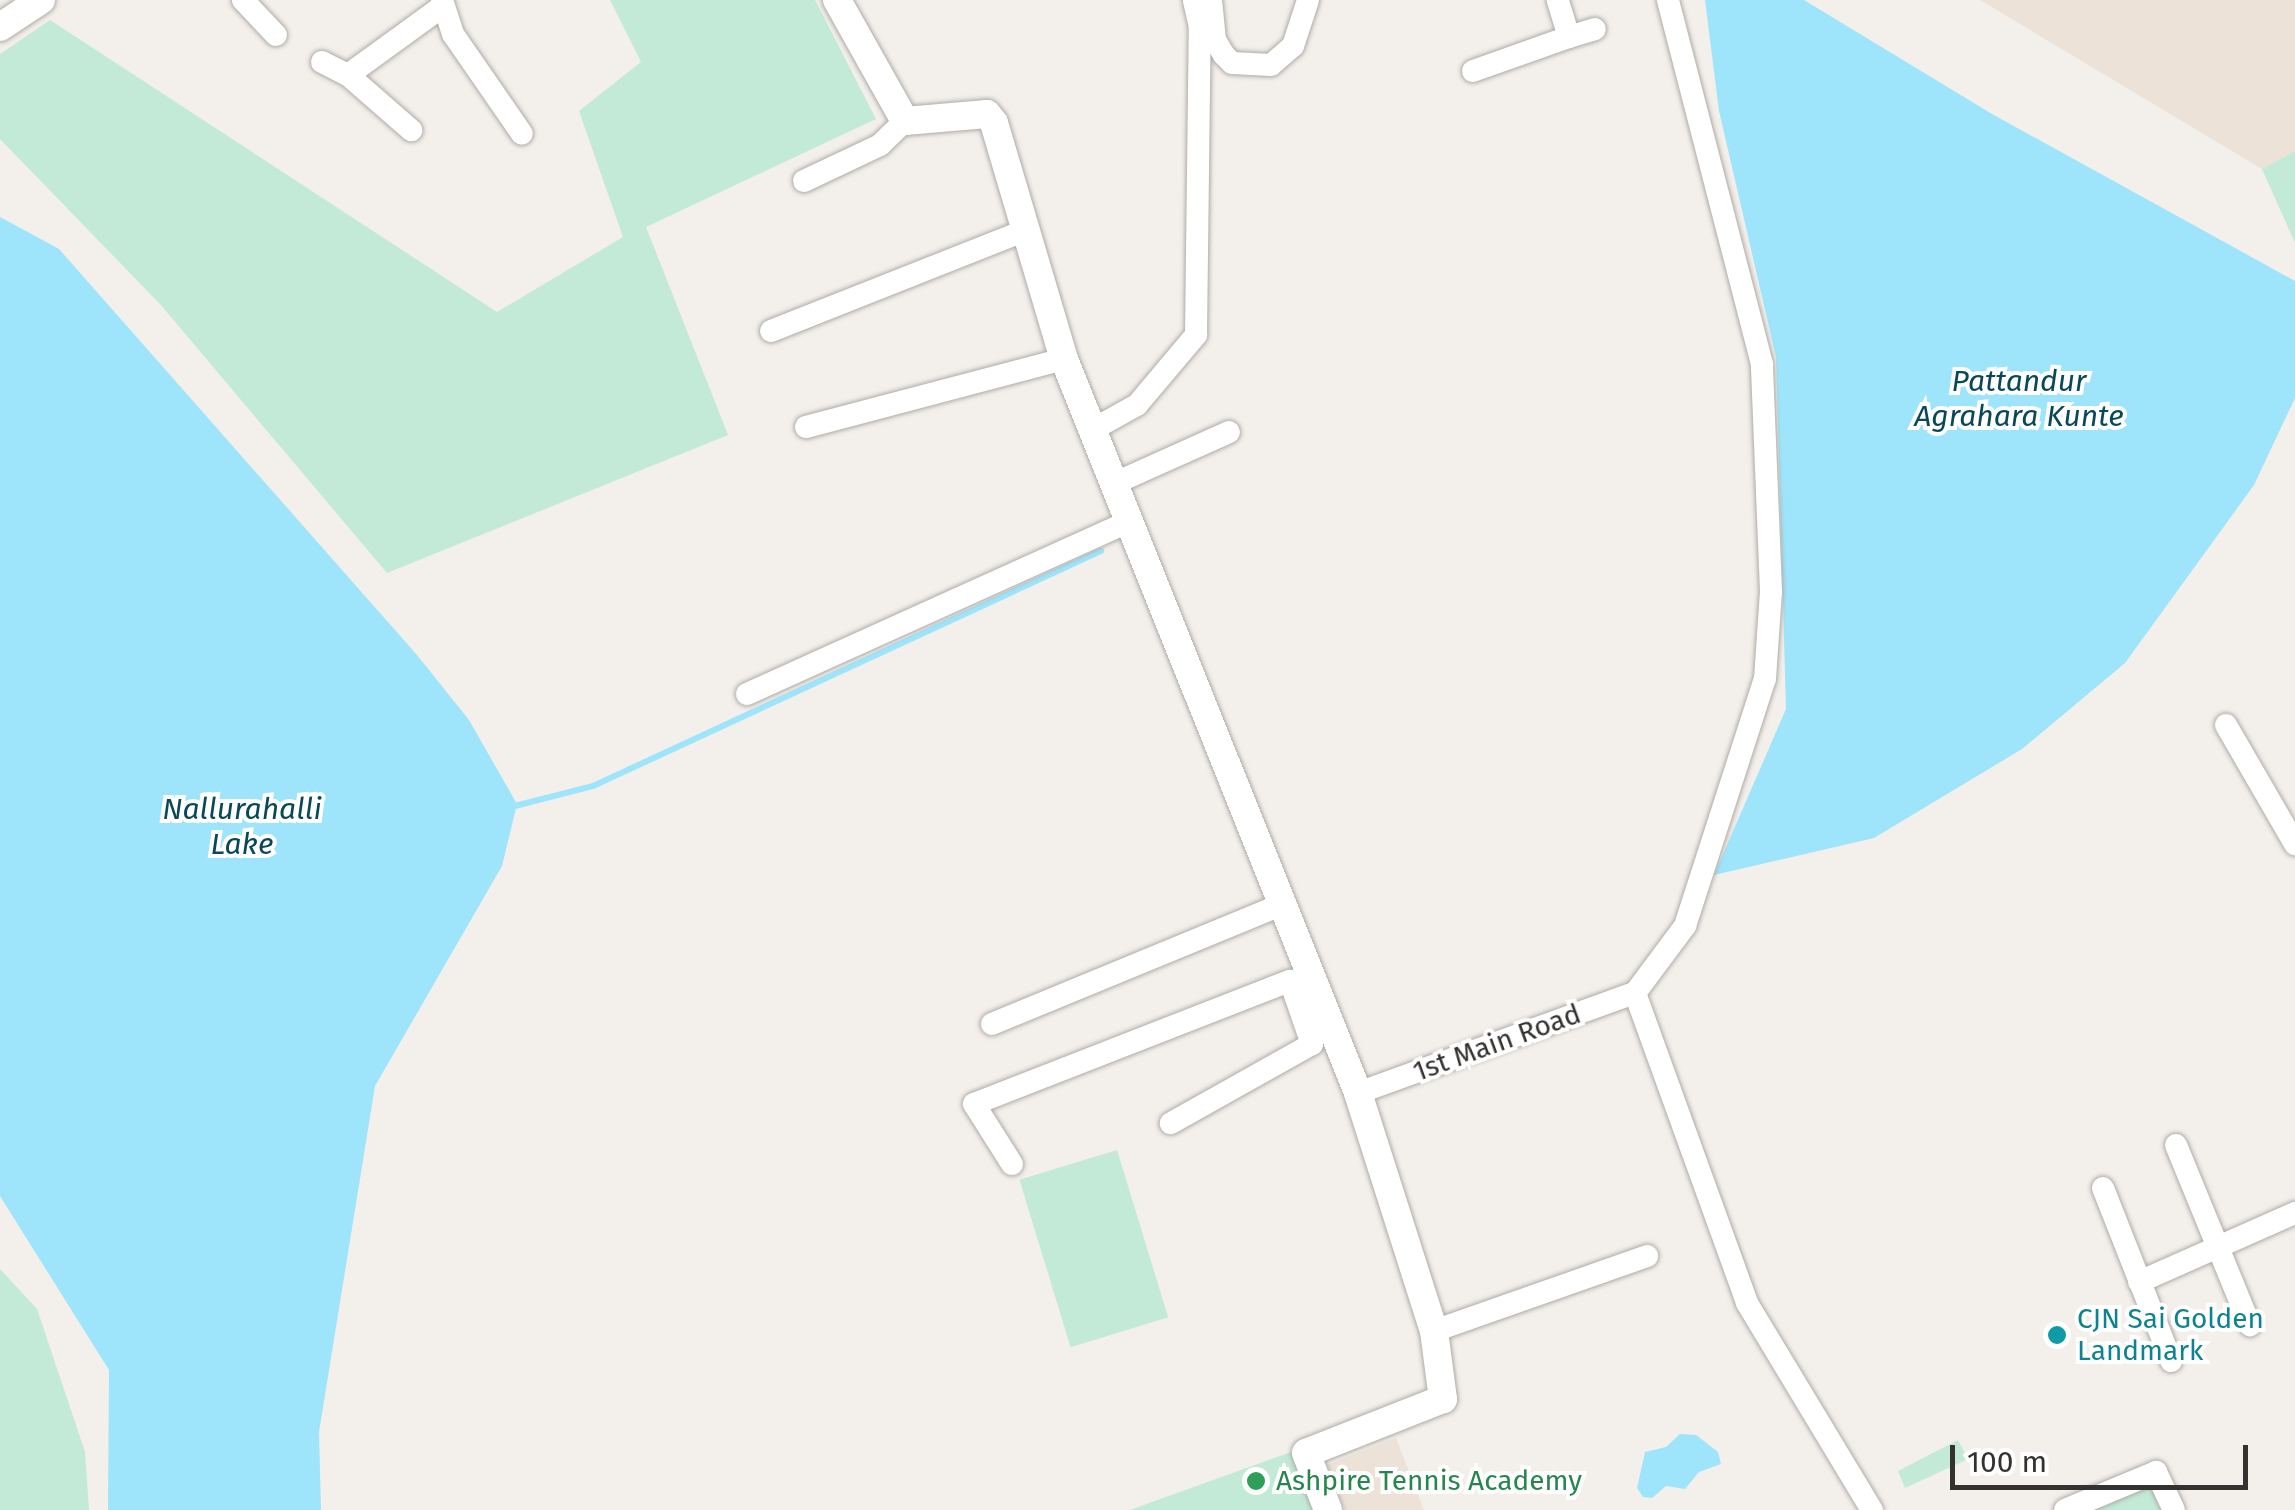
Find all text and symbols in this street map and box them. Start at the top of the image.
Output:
water label: Pattandur Agrahara Kunte [1914,363,2124,434]
water label: Nallurahalli Lake [162,791,322,862]
street label: 1st Main Road [1409,997,1585,1089]
place label: CJN Sai Golden Landmark [2077,1302,2264,1368]
marker: CJN Sai Golden Landmark [2046,1324,2068,1346]
scale bar [1955,1425,2252,1487]
text: 100 m [1967,1444,2047,1480]
place label: Ashpire Tennis Academy [1276,1464,1582,1498]
marker: Ashpire Tennis Academy [1245,1470,1267,1492]

